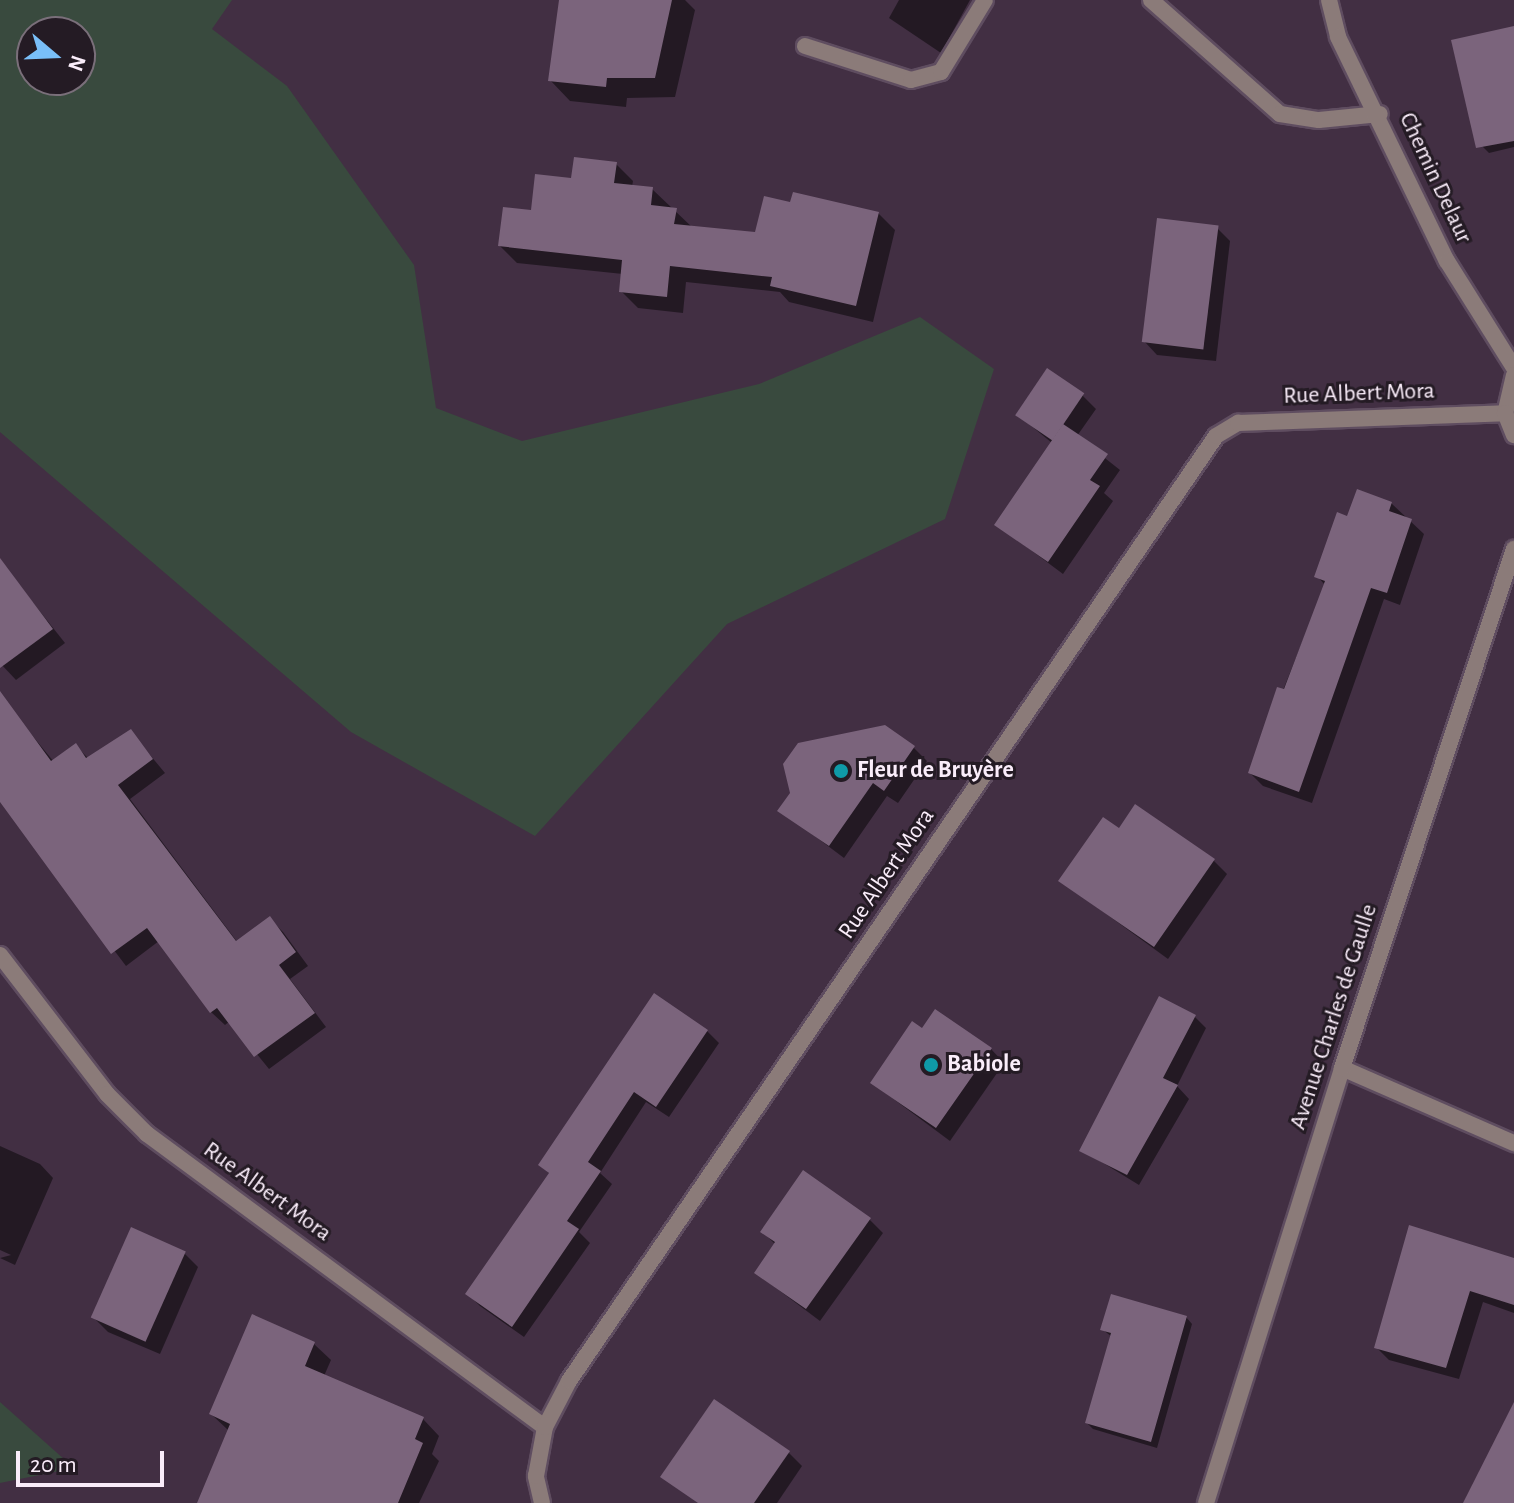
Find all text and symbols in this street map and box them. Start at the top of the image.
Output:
north arrow [16,16,96,96]
text: N [64,52,90,74]
street label: Chemin Delaur [1392,108,1478,248]
street label: Rue Albert Mora [1283,377,1435,411]
place label: Fleur de Bruyère [857,757,1014,785]
marker: Fleur de Bruyère [832,762,850,780]
street label: Rue Albert Mora [833,803,941,945]
street label: Avenue Charles de Gaulle [1284,901,1384,1133]
place label: Babiole [947,1051,1021,1079]
marker: Babiole [922,1056,940,1074]
street label: Rue Albert Mora [197,1136,337,1248]
scale bar [20,1435,168,1485]
text: 20 m [30,1453,77,1477]

